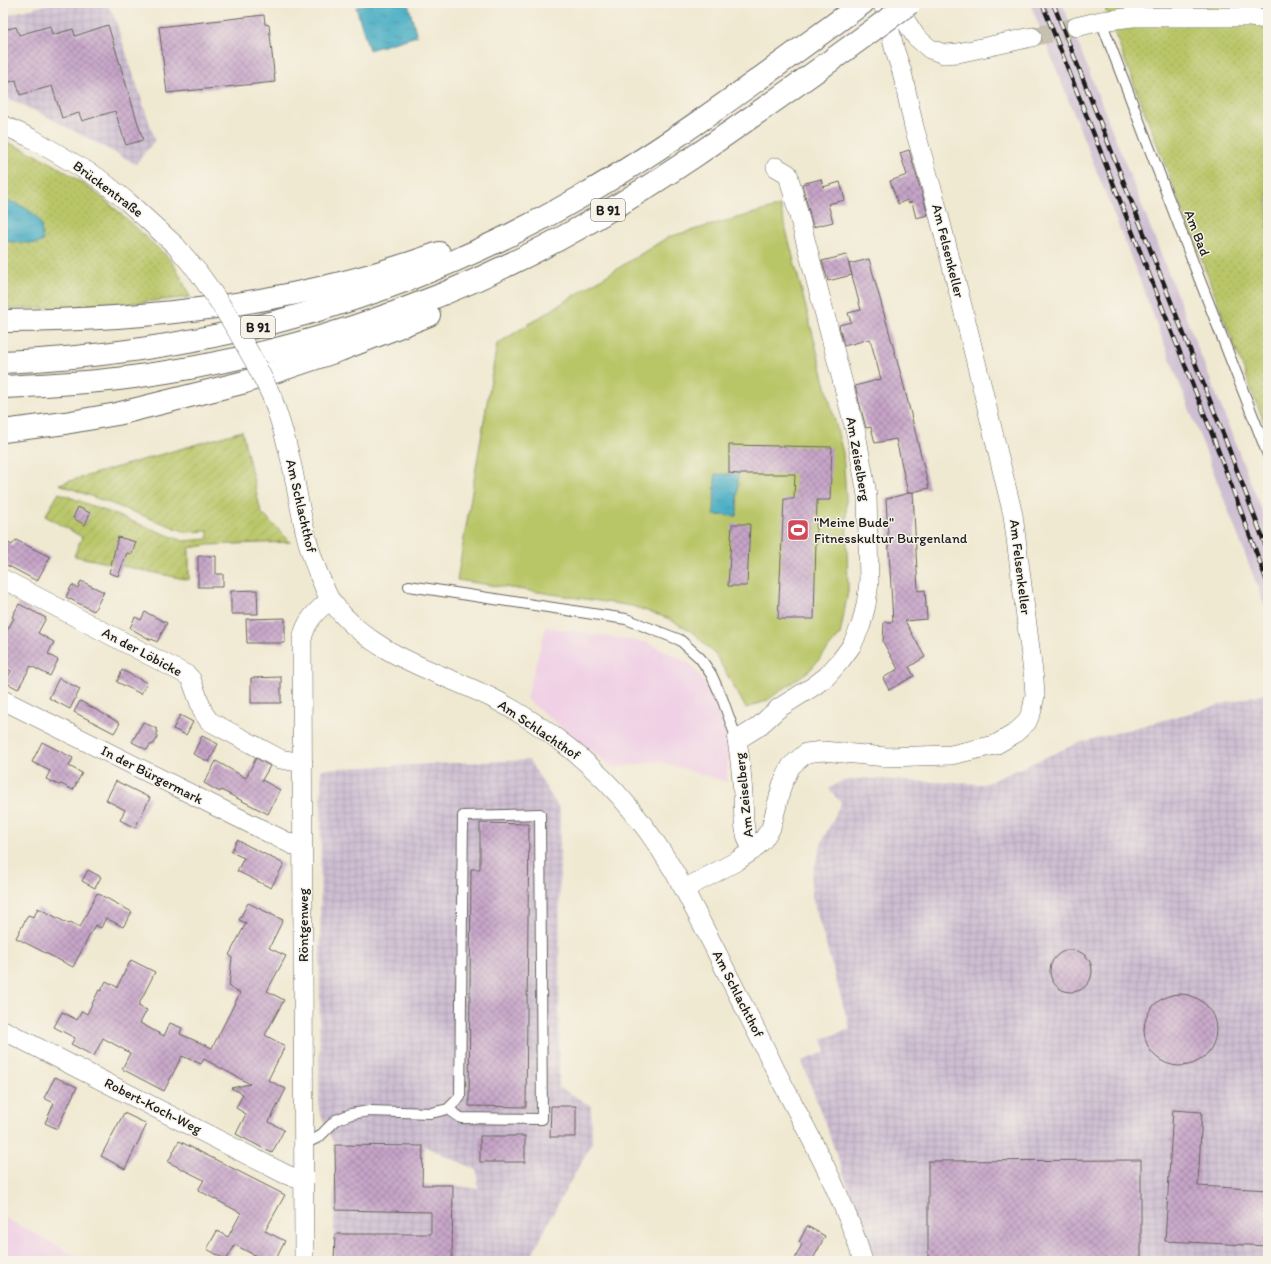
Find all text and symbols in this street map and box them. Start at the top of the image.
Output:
street label: Brückentraße [70,157,147,221]
road number: B 91 [591,199,625,221]
street label: Am Felsenkeller [928,202,968,300]
street label: Am Bad [1181,208,1214,259]
road number: B 91 [241,316,275,338]
street label: Am Zeiselberg [842,415,874,503]
street label: Am Schlachthof [282,458,320,555]
place label: "Meine Bude" Fitnesskultur Burgenland [814,514,968,547]
sports icon: "Meine Bude" Fitnesskultur Burgenland [785,517,811,543]
street label: Am Felsenkeller [1006,518,1034,616]
street label: An der Löbicke [99,624,185,680]
street label: Am Schlachthof [495,696,584,764]
street label: In der Bürgermark [98,742,206,808]
street label: Am Zeiselberg [731,751,757,838]
street label: Röntgenweg [295,887,312,962]
street label: Am Schlachthof [709,948,768,1041]
street label: Robert-Koch-Weg [102,1074,205,1138]

